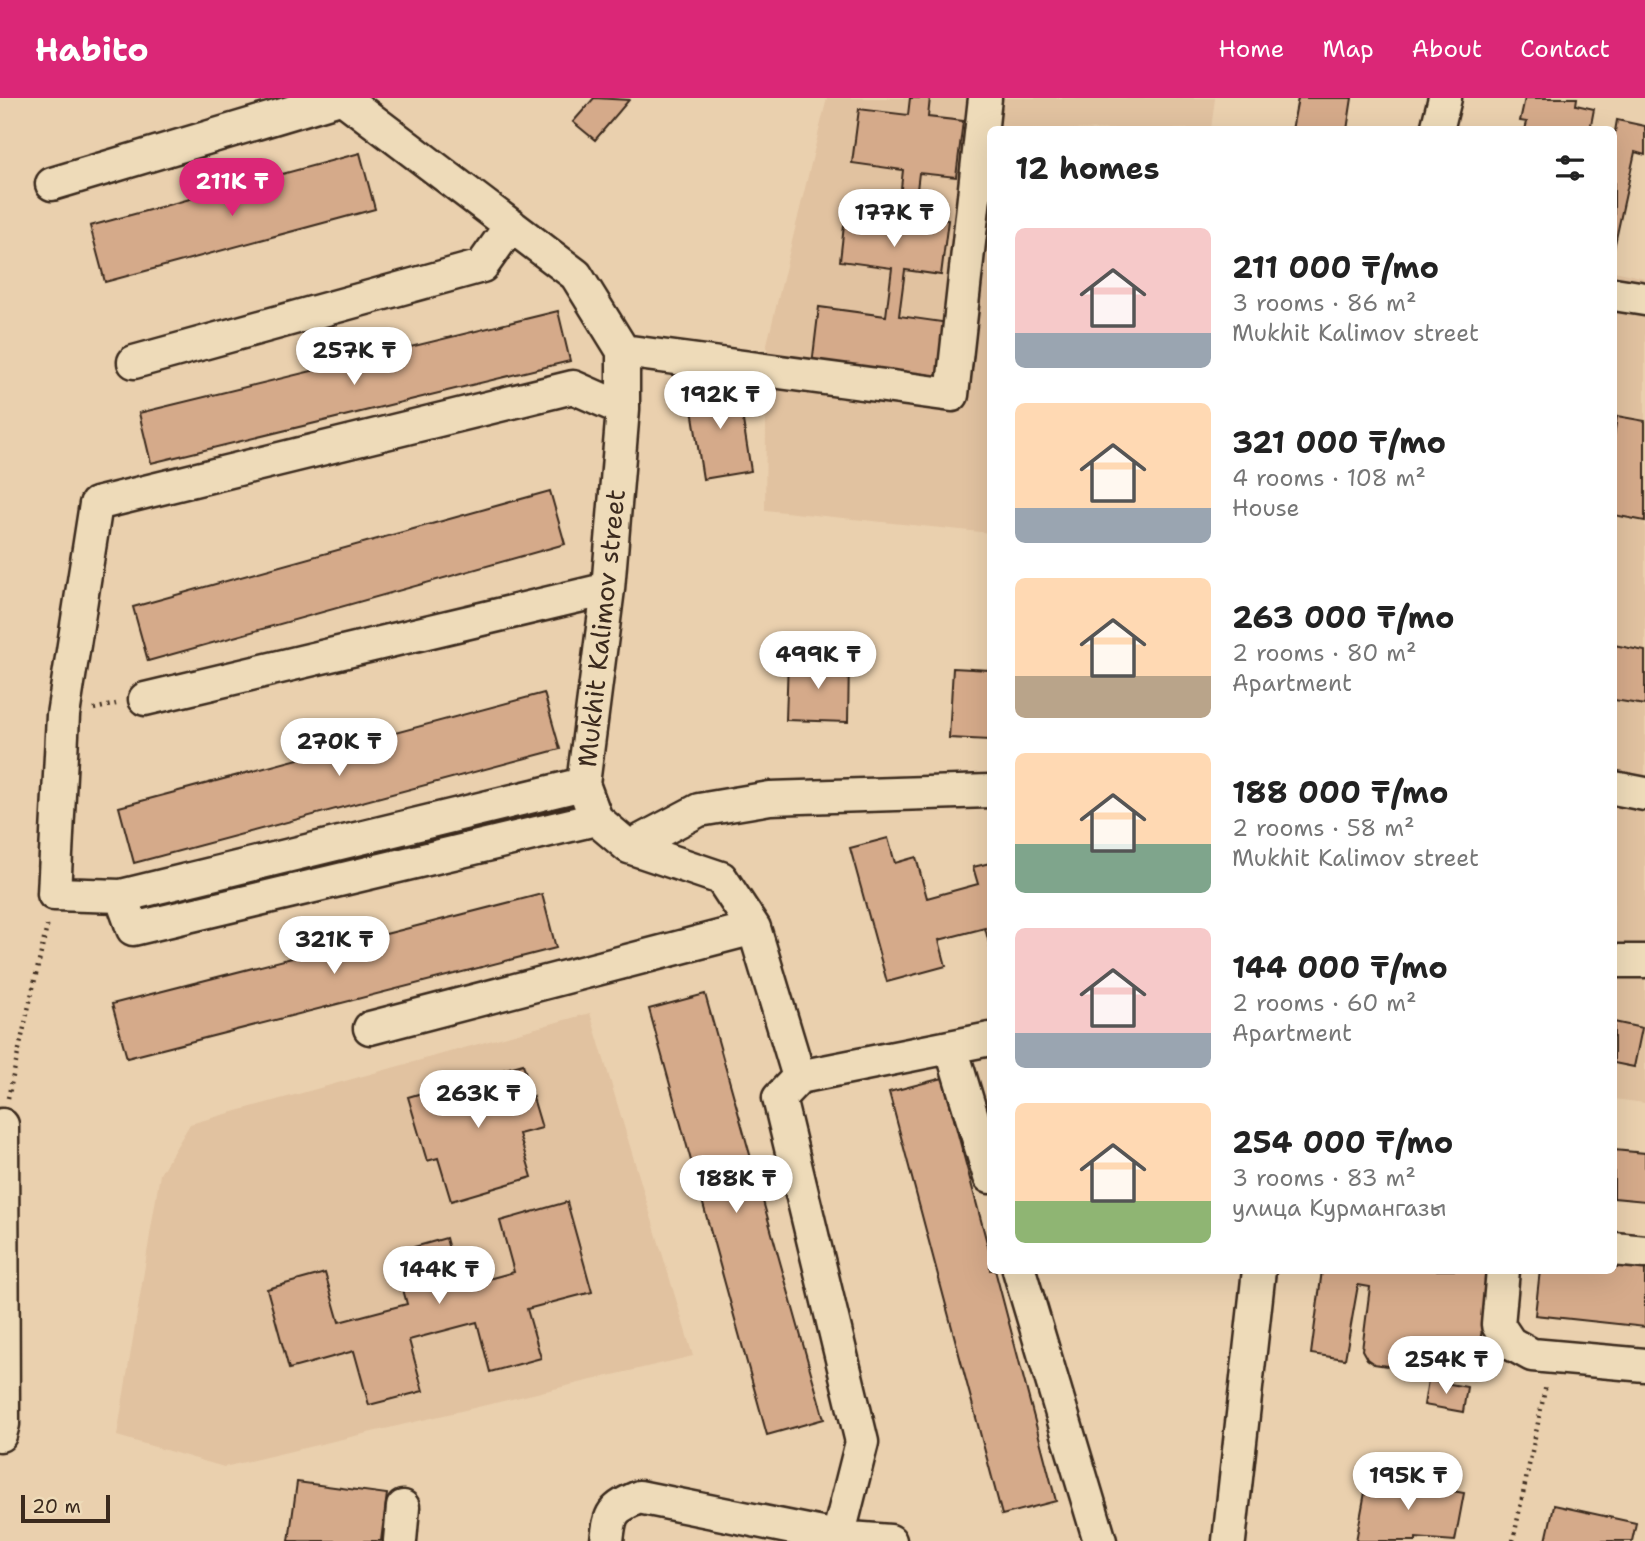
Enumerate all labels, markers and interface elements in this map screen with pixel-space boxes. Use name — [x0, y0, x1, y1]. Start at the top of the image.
text: Habito — [35, 27, 149, 72]
text: Home — [1218, 33, 1284, 65]
text: Map — [1322, 33, 1374, 65]
text: About — [1412, 33, 1482, 65]
text: Contact — [1520, 33, 1610, 65]
text: 12 homes — [1015, 148, 1159, 189]
icon: filters — [1551, 149, 1589, 187]
pin: 211K ₸ — [175, 158, 289, 218]
text: 211K ₸ — [195, 166, 269, 196]
pin: 177K ₸ — [837, 190, 951, 249]
text: 177K ₸ — [854, 197, 934, 227]
text: 211 000 ₸/mo — [1232, 247, 1439, 288]
icon: home — [1071, 256, 1155, 340]
text: 3 rooms · 86 m² — [1232, 288, 1417, 318]
text: Mukhit Kalimov street — [1232, 318, 1479, 348]
pin: 257K ₸ — [297, 328, 411, 387]
text: 257K ₸ — [312, 335, 396, 365]
pin: 192K ₸ — [663, 372, 777, 431]
text: 192K ₸ — [680, 379, 760, 409]
text: 321 000 ₸/mo — [1232, 422, 1446, 463]
icon: home — [1071, 431, 1155, 515]
text: 4 rooms · 108 m² — [1232, 463, 1426, 493]
street label: Mukhit Kalimov street — [569, 487, 633, 769]
text: House — [1232, 493, 1300, 523]
text: 263 000 ₸/mo — [1232, 597, 1454, 638]
icon: home — [1071, 606, 1155, 690]
pin: 499K ₸ — [761, 632, 875, 691]
text: 2 rooms · 80 m² — [1232, 638, 1417, 668]
text: 499K ₸ — [775, 639, 861, 669]
text: Apartment — [1232, 668, 1352, 698]
pin: 270K ₸ — [282, 718, 396, 778]
text: 270K ₸ — [297, 726, 381, 756]
text: 188 000 ₸/mo — [1232, 772, 1449, 813]
icon: home — [1071, 781, 1155, 865]
text: 2 rooms · 58 m² — [1232, 813, 1415, 843]
text: Mukhit Kalimov street — [1232, 843, 1479, 873]
pin: 321K ₸ — [277, 916, 391, 976]
text: 321K ₸ — [295, 924, 373, 954]
text: 144 000 ₸/mo — [1232, 947, 1448, 988]
icon: home — [1071, 956, 1155, 1040]
text: 2 rooms · 60 m² — [1232, 988, 1417, 1018]
text: Apartment — [1232, 1018, 1352, 1048]
pin: 263K ₸ — [421, 1070, 535, 1130]
text: 263K ₸ — [435, 1078, 521, 1108]
text: 254 000 ₸/mo — [1232, 1122, 1453, 1163]
icon: home — [1071, 1131, 1155, 1215]
pin: 188K ₸ — [679, 1156, 793, 1215]
text: 188K ₸ — [696, 1163, 776, 1193]
text: 3 rooms · 83 m² — [1232, 1163, 1416, 1193]
text: улица Курмангазы — [1232, 1193, 1446, 1223]
pin: 144K ₸ — [382, 1246, 496, 1306]
text: 144K ₸ — [399, 1254, 479, 1284]
pin: 254K ₸ — [1389, 1336, 1503, 1396]
text: 254K ₸ — [1404, 1344, 1488, 1374]
pin: 195K ₸ — [1351, 1452, 1465, 1512]
text: 195K ₸ — [1369, 1460, 1447, 1490]
scale bar — [21, 1492, 110, 1524]
text: 20 m — [32, 1494, 81, 1519]

